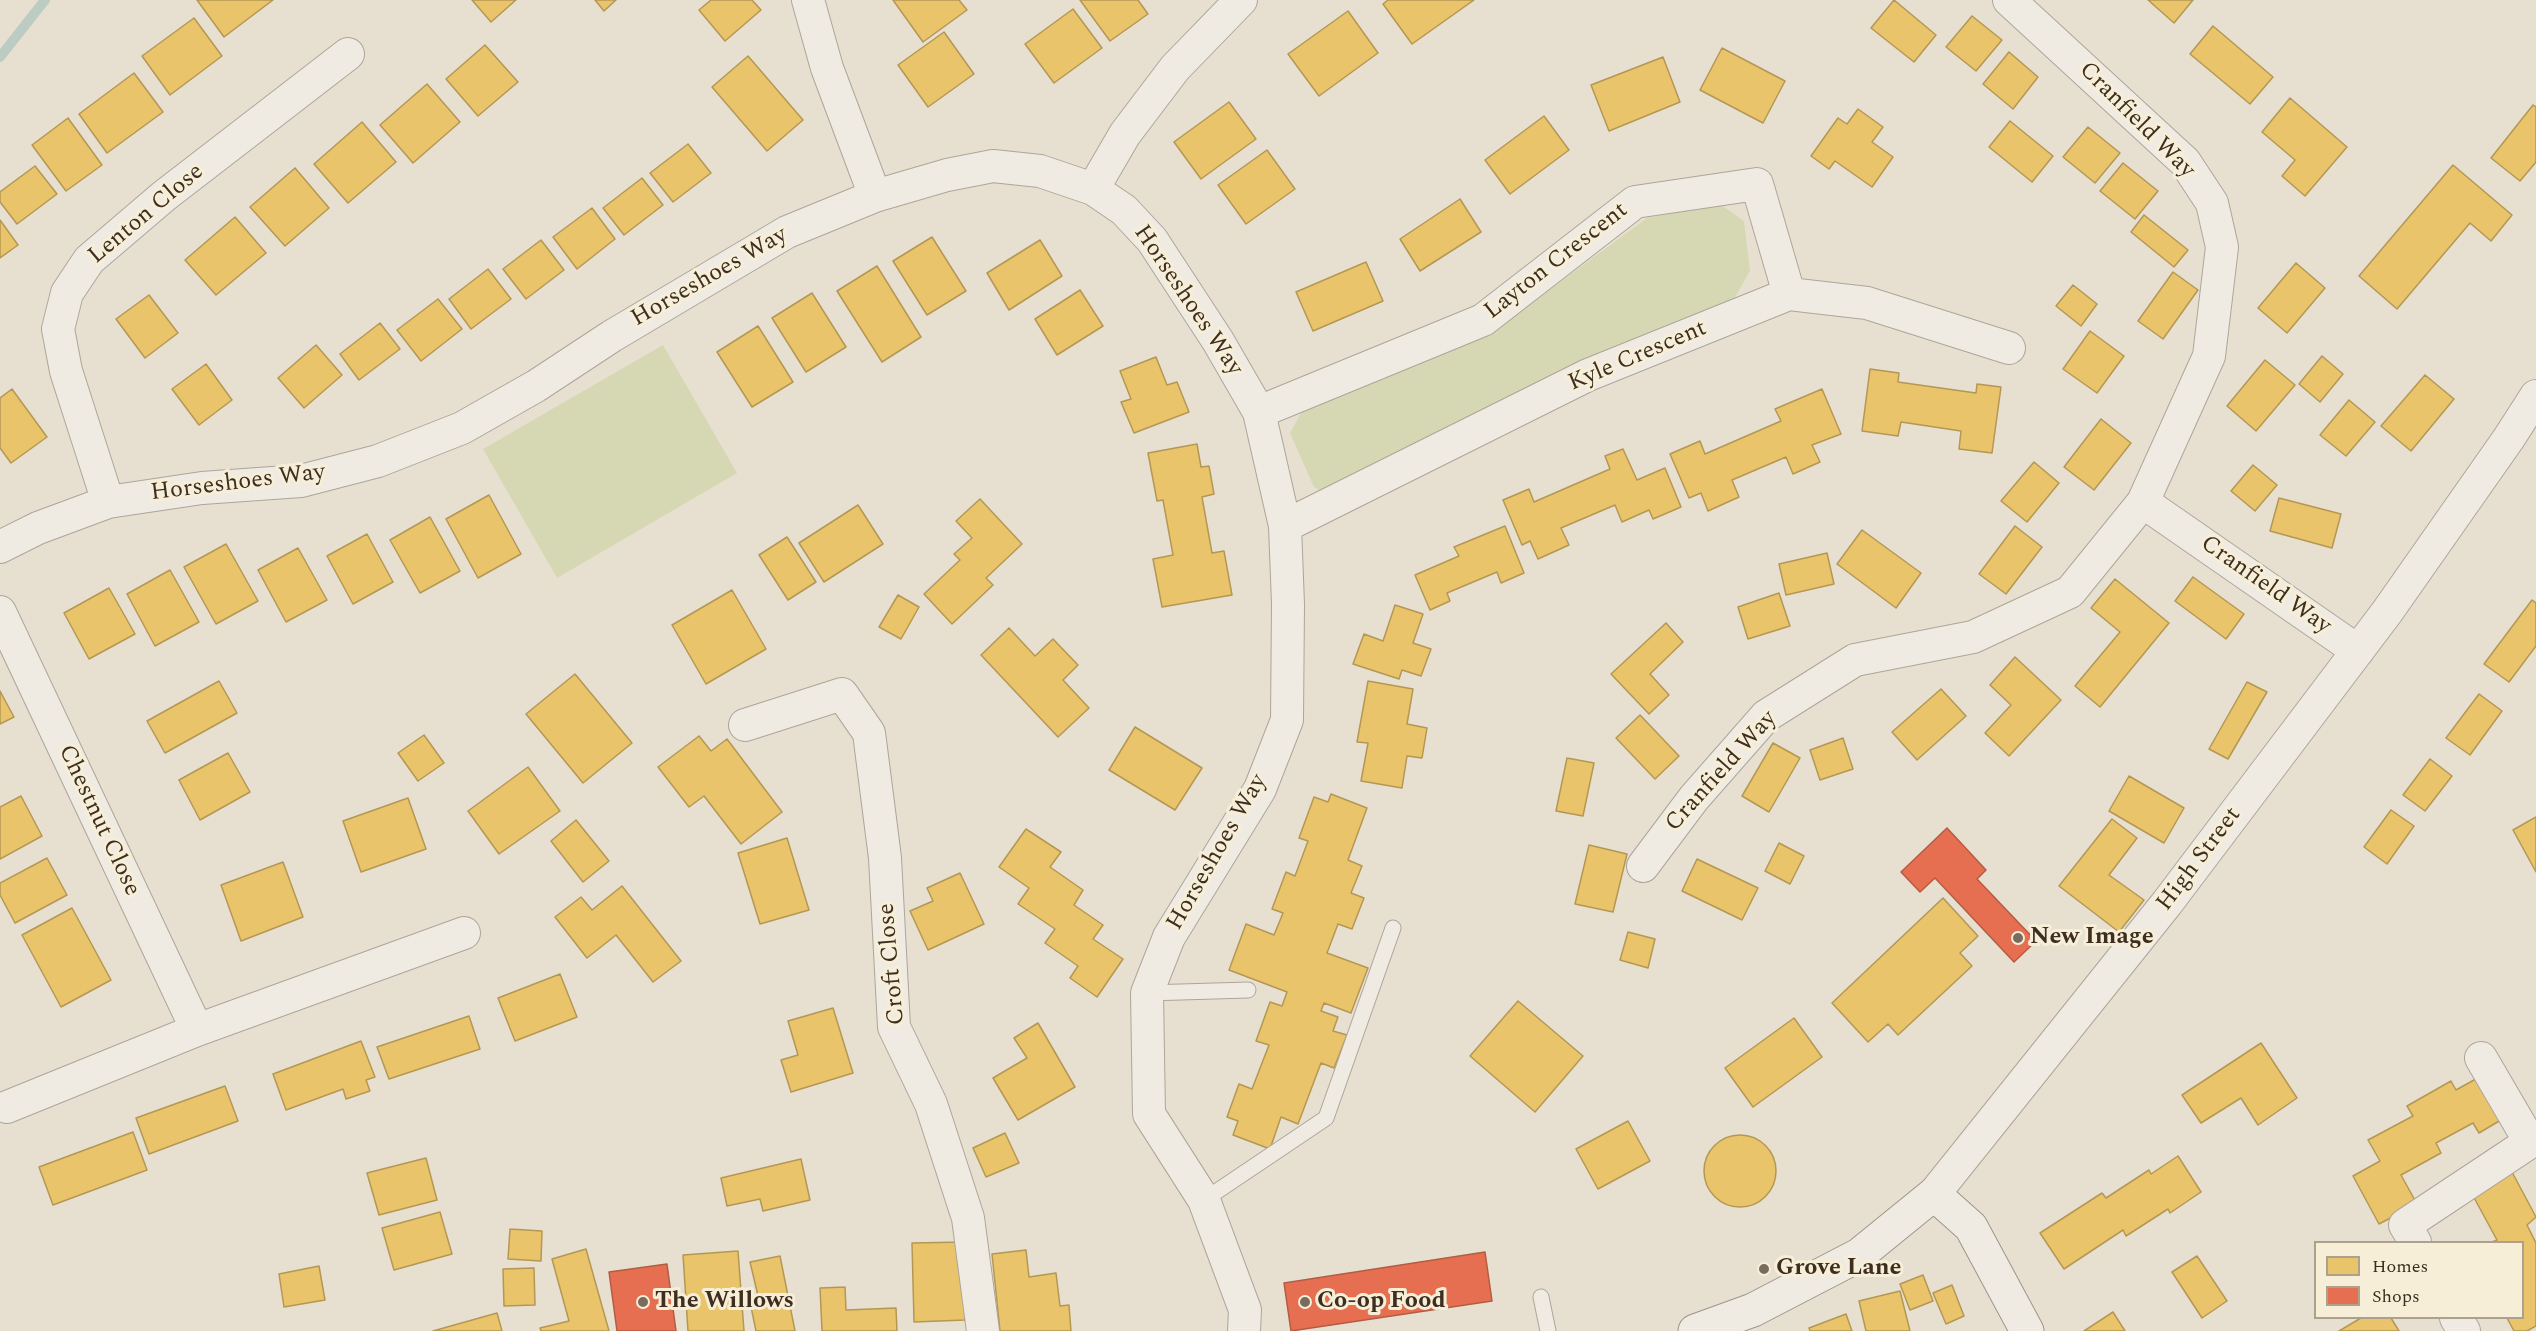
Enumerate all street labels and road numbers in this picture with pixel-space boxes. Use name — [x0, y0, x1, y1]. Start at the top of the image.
street label: Cranfield Way — [2072, 57, 2200, 185]
street label: Lenton Close — [84, 158, 210, 272]
street label: Layton Crescent — [1479, 197, 1635, 327]
street label: Horseshoes Way — [1126, 220, 1248, 382]
street label: Horseshoes Way — [627, 222, 793, 334]
street label: Kyle Crescent — [1565, 315, 1711, 399]
street label: Horseshoes Way — [149, 459, 327, 509]
street label: Cranfield Way — [2194, 530, 2336, 642]
street label: Cranfield Way — [1660, 706, 1784, 838]
street label: Chestnut Close — [50, 741, 146, 901]
street label: Horseshoes Way — [1162, 770, 1274, 936]
street label: High Street — [2152, 802, 2248, 918]
street label: Croft Close — [873, 902, 913, 1026]

